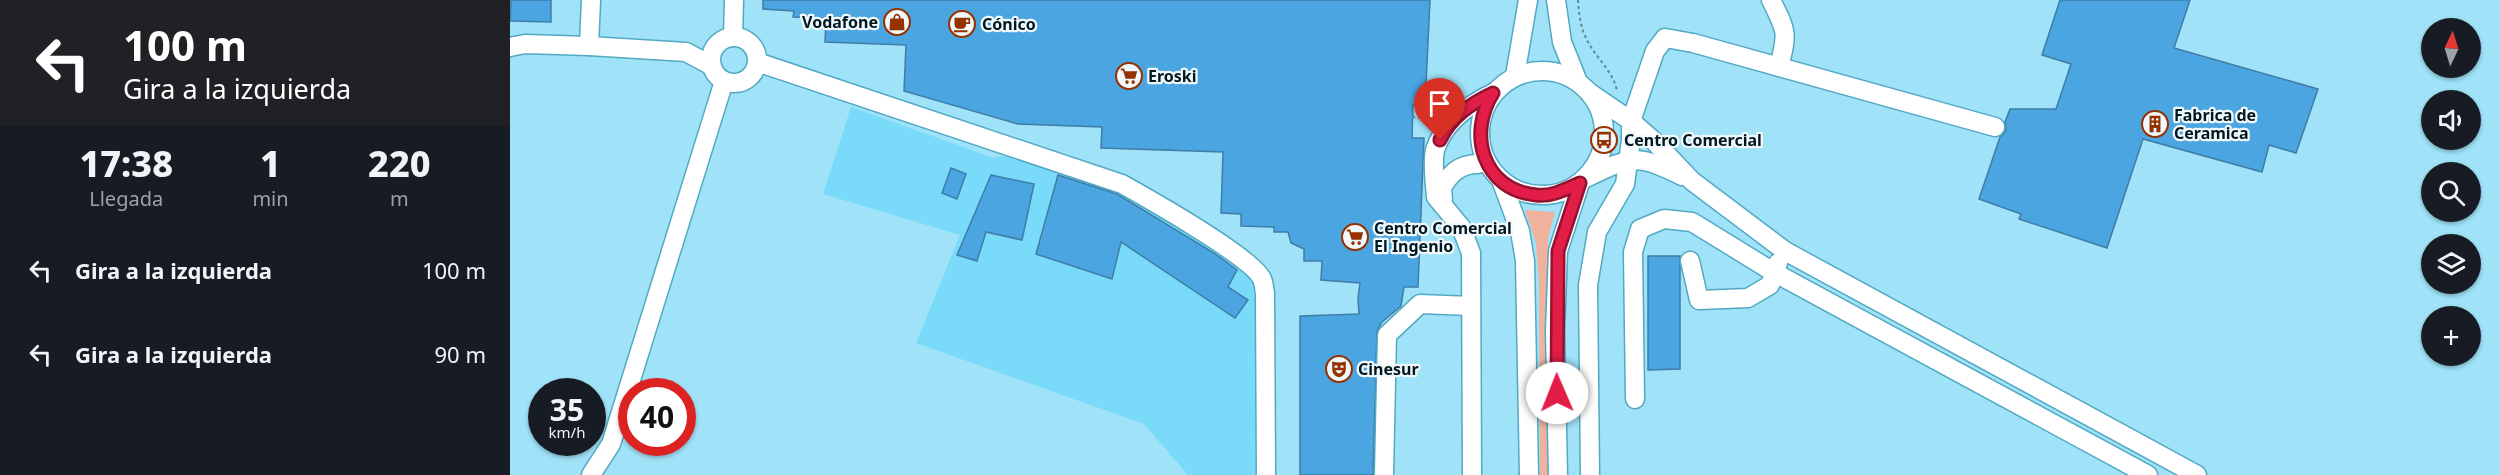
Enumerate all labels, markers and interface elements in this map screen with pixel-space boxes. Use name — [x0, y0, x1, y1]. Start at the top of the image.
shop icon: Vodafone — [882, 7, 912, 37]
cafe icon: Cónico — [947, 9, 977, 39]
place label: Vodafone — [802, 11, 878, 33]
place label: Cónico — [982, 13, 1036, 35]
text: 100 m — [123, 16, 247, 73]
north arrow — [2421, 18, 2481, 78]
map controls — [2421, 18, 2481, 366]
icon: left — [24, 24, 102, 102]
supermarket icon: Eroski — [1114, 61, 1144, 91]
place label: Eroski — [1148, 65, 1197, 87]
text: Gira a la izquierda — [123, 70, 351, 107]
pin — [1414, 78, 1465, 140]
icon: arrive — [1423, 87, 1456, 120]
button: sound — [2421, 90, 2481, 150]
place label: Fabrica de Ceramica — [2174, 104, 2256, 144]
building icon: Fabrica de Ceramica — [2140, 109, 2170, 139]
bus stop icon: Centro Comercial — [1589, 125, 1619, 155]
place label: Centro Comercial — [1624, 129, 1762, 151]
text: 17:38 — [79, 139, 173, 188]
text: 1 — [260, 139, 281, 188]
text: 220 — [368, 139, 431, 188]
button: search — [2421, 162, 2481, 222]
text: Llegada — [89, 185, 163, 212]
text: min — [252, 185, 289, 212]
text: m — [390, 185, 409, 212]
place label: Centro Comercial El Ingenio — [1374, 217, 1512, 257]
supermarket icon: Centro Comercial El Ingenio — [1340, 222, 1370, 252]
button: layers — [2421, 234, 2481, 294]
icon: left — [24, 254, 57, 287]
text: Gira a la izquierda — [75, 255, 272, 285]
text: 100 m — [422, 255, 486, 285]
button: + — [2421, 306, 2481, 366]
icon: left — [24, 338, 57, 371]
text: Gira a la izquierda — [75, 339, 272, 369]
text: 90 m — [435, 339, 486, 369]
theatre icon: Cinesur — [1324, 354, 1354, 384]
place label: Cinesur — [1358, 358, 1419, 380]
position arrow — [1525, 361, 1589, 425]
speed limit sign: 40 — [618, 378, 696, 456]
text: 35 — [550, 389, 584, 430]
text: km/h — [549, 422, 585, 442]

